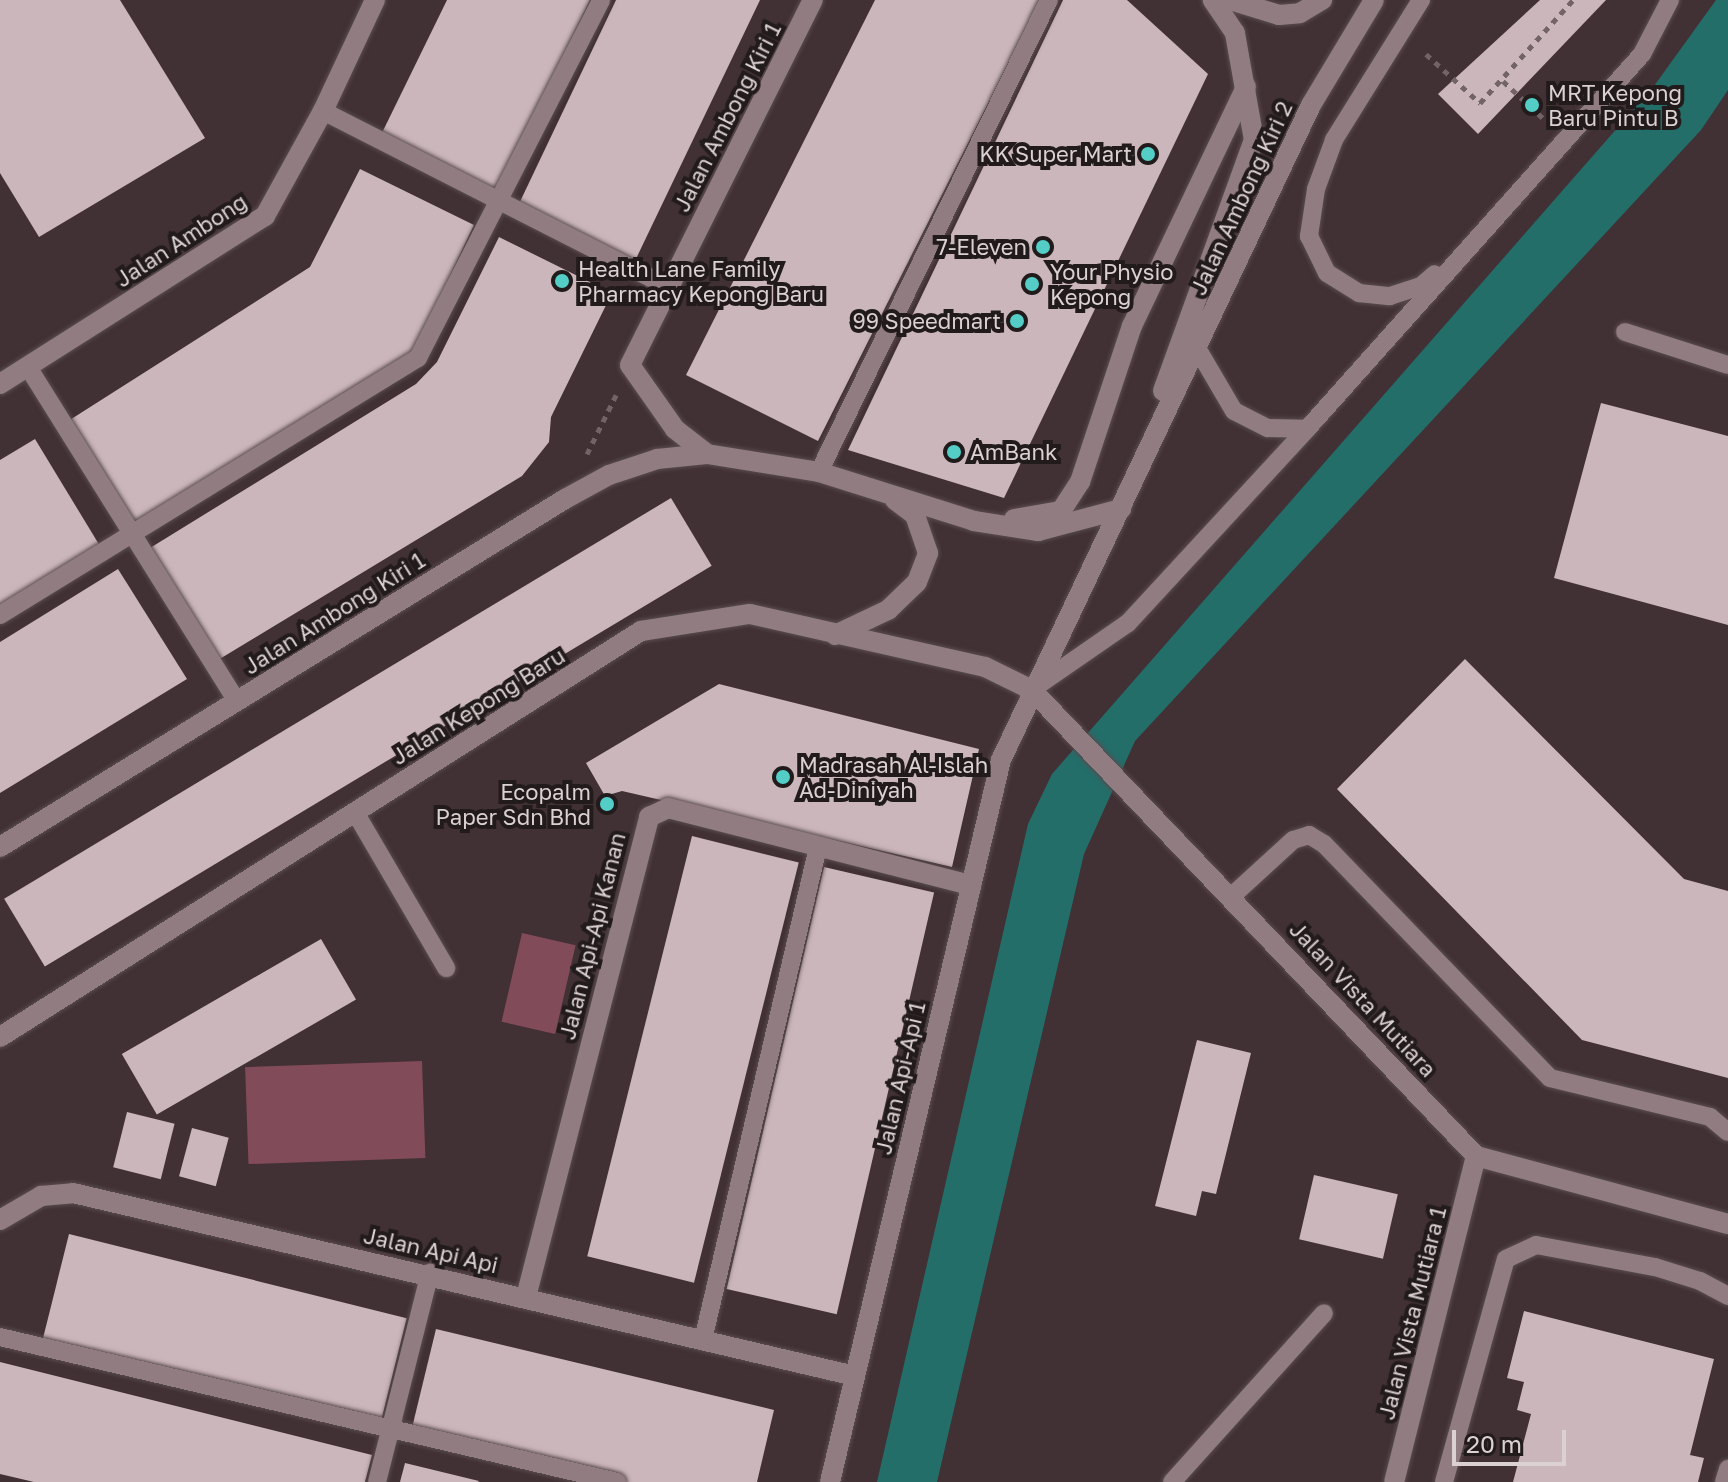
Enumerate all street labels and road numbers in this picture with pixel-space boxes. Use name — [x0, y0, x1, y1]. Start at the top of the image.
street label: Jalan Ambong Kiri 1 — [668, 18, 786, 216]
street label: Jalan Ambong Kiri 2 — [1185, 97, 1297, 299]
street label: Jalan Ambong — [110, 188, 252, 292]
street label: Jalan Ambong Kiri 1 — [239, 547, 429, 679]
street label: Jalan Kepong Baru — [387, 642, 569, 770]
street label: Jalan Api-Api Kanan — [554, 830, 630, 1042]
street label: Jalan Vista Mutiara — [1284, 916, 1442, 1082]
street label: Jalan Api-Api 1 — [870, 999, 930, 1157]
street label: Jalan Vista Mutiara 1 — [1373, 1204, 1451, 1422]
street label: Jalan Api Api — [361, 1222, 501, 1278]

